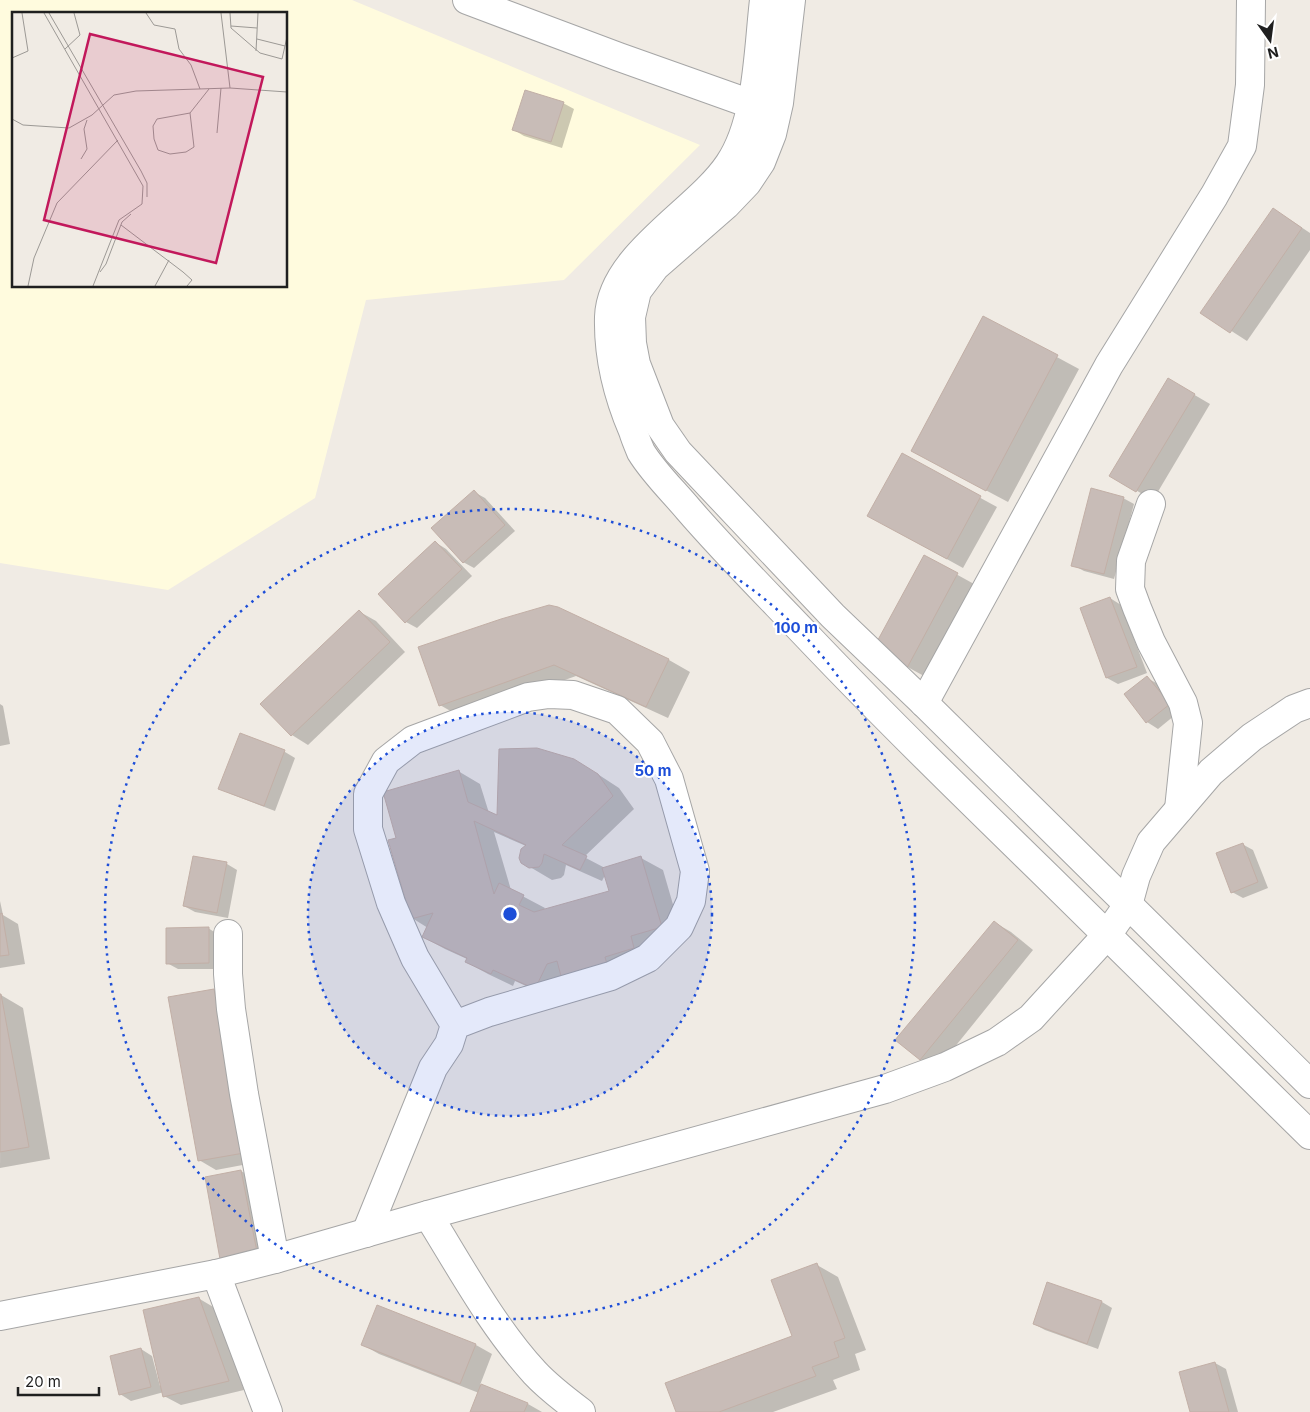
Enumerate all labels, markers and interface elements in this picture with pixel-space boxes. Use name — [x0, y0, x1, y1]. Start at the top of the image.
inset map — [12, 12, 288, 288]
north arrow — [1245, 15, 1295, 65]
text: N — [1266, 44, 1280, 63]
text: 100 m — [774, 618, 818, 637]
text: 50 m — [635, 761, 671, 780]
centre of rings — [501, 905, 519, 923]
scale bar — [18, 1364, 99, 1396]
text: 20 m — [25, 1372, 61, 1391]

